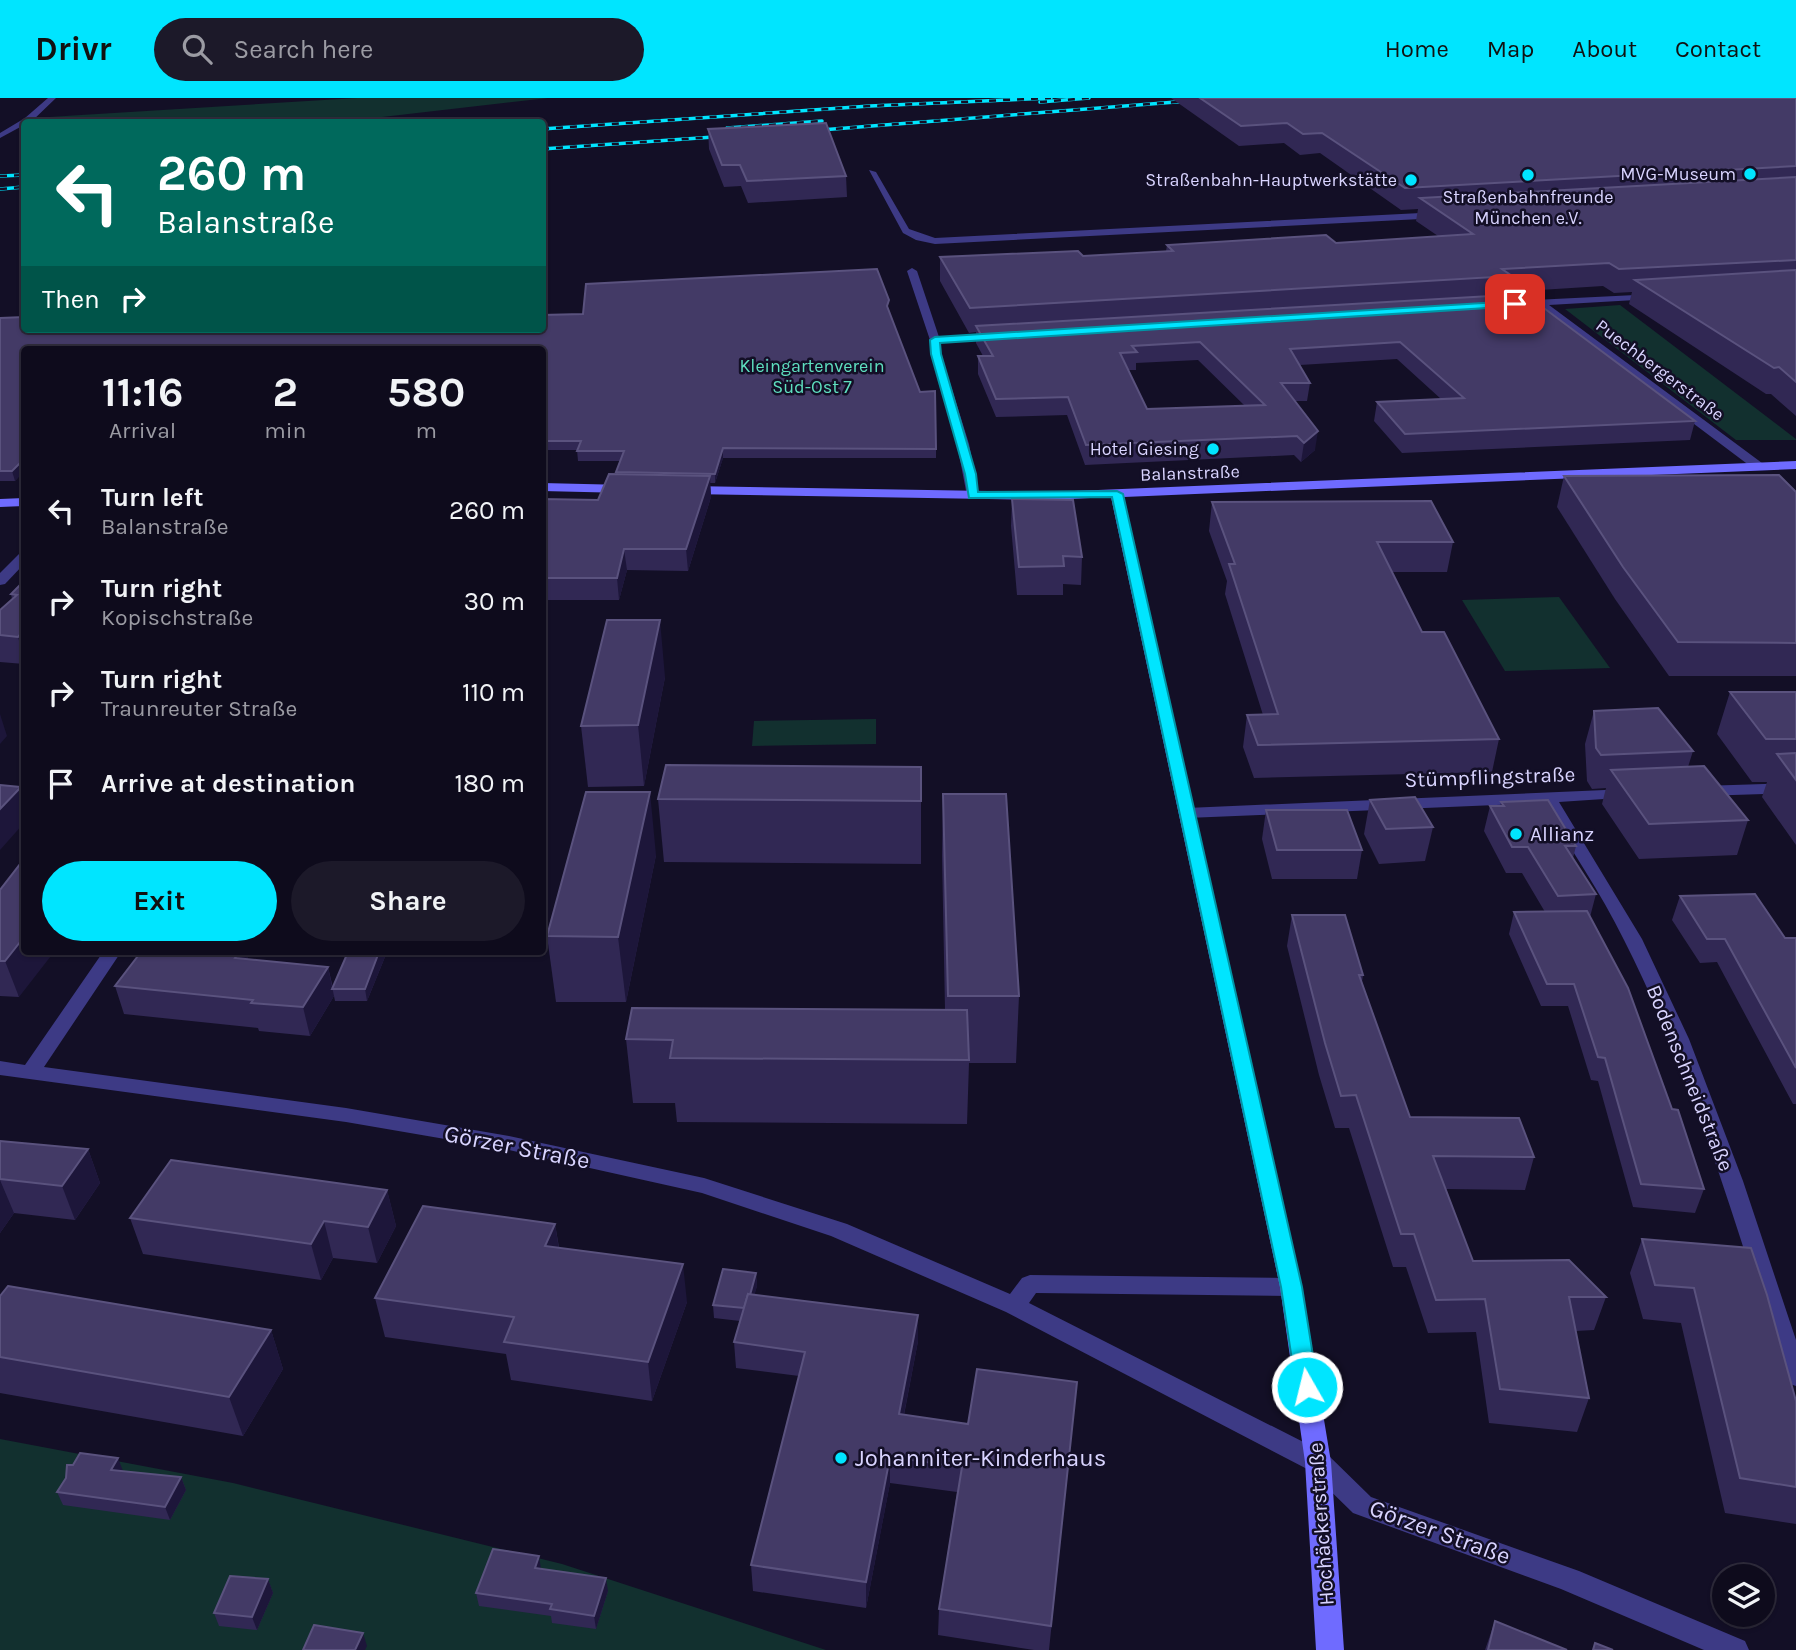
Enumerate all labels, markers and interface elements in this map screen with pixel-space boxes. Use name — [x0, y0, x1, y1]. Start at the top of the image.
search box — [154, 18, 644, 81]
text: Drivr — [35, 30, 112, 68]
icon: search — [178, 30, 216, 68]
text: Search here — [234, 34, 373, 65]
text: Home — [1385, 35, 1449, 63]
text: Map — [1487, 35, 1534, 63]
text: About — [1572, 35, 1637, 63]
text: Contact — [1675, 35, 1761, 63]
text: 260 m — [157, 145, 306, 202]
icon: left — [42, 147, 133, 238]
place label: MVG-Museum — [1620, 163, 1736, 185]
marker: MVG-Museum — [1742, 166, 1758, 182]
marker: Straßenbahnfreunde München e.V. — [1520, 167, 1536, 183]
place label: Straßenbahn-Hauptwerkstätte — [1145, 169, 1397, 191]
marker: Straßenbahn-Hauptwerkstätte — [1403, 172, 1419, 188]
place label: Straßenbahnfreunde München e.V. — [1442, 186, 1614, 229]
text: Balanstraße — [157, 204, 335, 241]
pin — [1485, 274, 1545, 334]
icon: right — [114, 280, 152, 318]
text: Then — [42, 284, 100, 315]
icon: arrive — [1496, 285, 1534, 323]
street label: Puechbergerstraße — [1591, 315, 1729, 425]
park label: Kleingartenverein Süd-Ost 7 — [739, 355, 885, 398]
text: 11:16 — [102, 367, 183, 417]
text: 2 — [273, 367, 298, 417]
text: 580 — [387, 367, 465, 417]
text: Arrival — [109, 417, 176, 444]
text: min — [264, 417, 306, 444]
text: m — [415, 417, 437, 444]
place label: Hotel Giesing — [1090, 438, 1199, 460]
marker: Hotel Giesing — [1205, 441, 1221, 457]
street label: Balanstraße — [1140, 460, 1240, 486]
text: Turn left — [101, 482, 203, 513]
icon: left — [42, 492, 80, 530]
text: 260 m — [449, 495, 525, 526]
text: Balanstraße — [101, 513, 229, 540]
text: Turn right — [101, 573, 222, 604]
icon: right — [42, 583, 80, 621]
text: 30 m — [464, 586, 525, 617]
text: Kopischstraße — [101, 604, 253, 631]
text: Turn right — [101, 664, 222, 695]
icon: right — [42, 674, 80, 712]
text: 110 m — [462, 677, 525, 708]
text: Traunreuter Straße — [101, 695, 297, 722]
street label: Stümpflingstraße — [1404, 762, 1576, 792]
icon: arrive — [42, 765, 80, 803]
text: Arrive at destination — [101, 768, 355, 799]
text: 180 m — [455, 768, 525, 799]
place label: Allianz — [1530, 822, 1594, 846]
marker: Allianz — [1508, 826, 1524, 842]
button: Exit — [42, 861, 277, 941]
button: Share — [291, 861, 525, 941]
street label: Bodenschneidstraße — [1642, 981, 1738, 1175]
street label: Görzer Straße — [442, 1119, 592, 1175]
position arrow — [1270, 1350, 1344, 1424]
street label: Hochäckerstraße — [1303, 1442, 1339, 1606]
place label: Johanniter-Kinderhaus — [855, 1444, 1106, 1472]
marker: Johanniter-Kinderhaus — [833, 1450, 849, 1466]
street label: Görzer Straße — [1366, 1494, 1514, 1570]
map controls — [1712, 1564, 1775, 1627]
button: layers — [1712, 1564, 1775, 1627]

